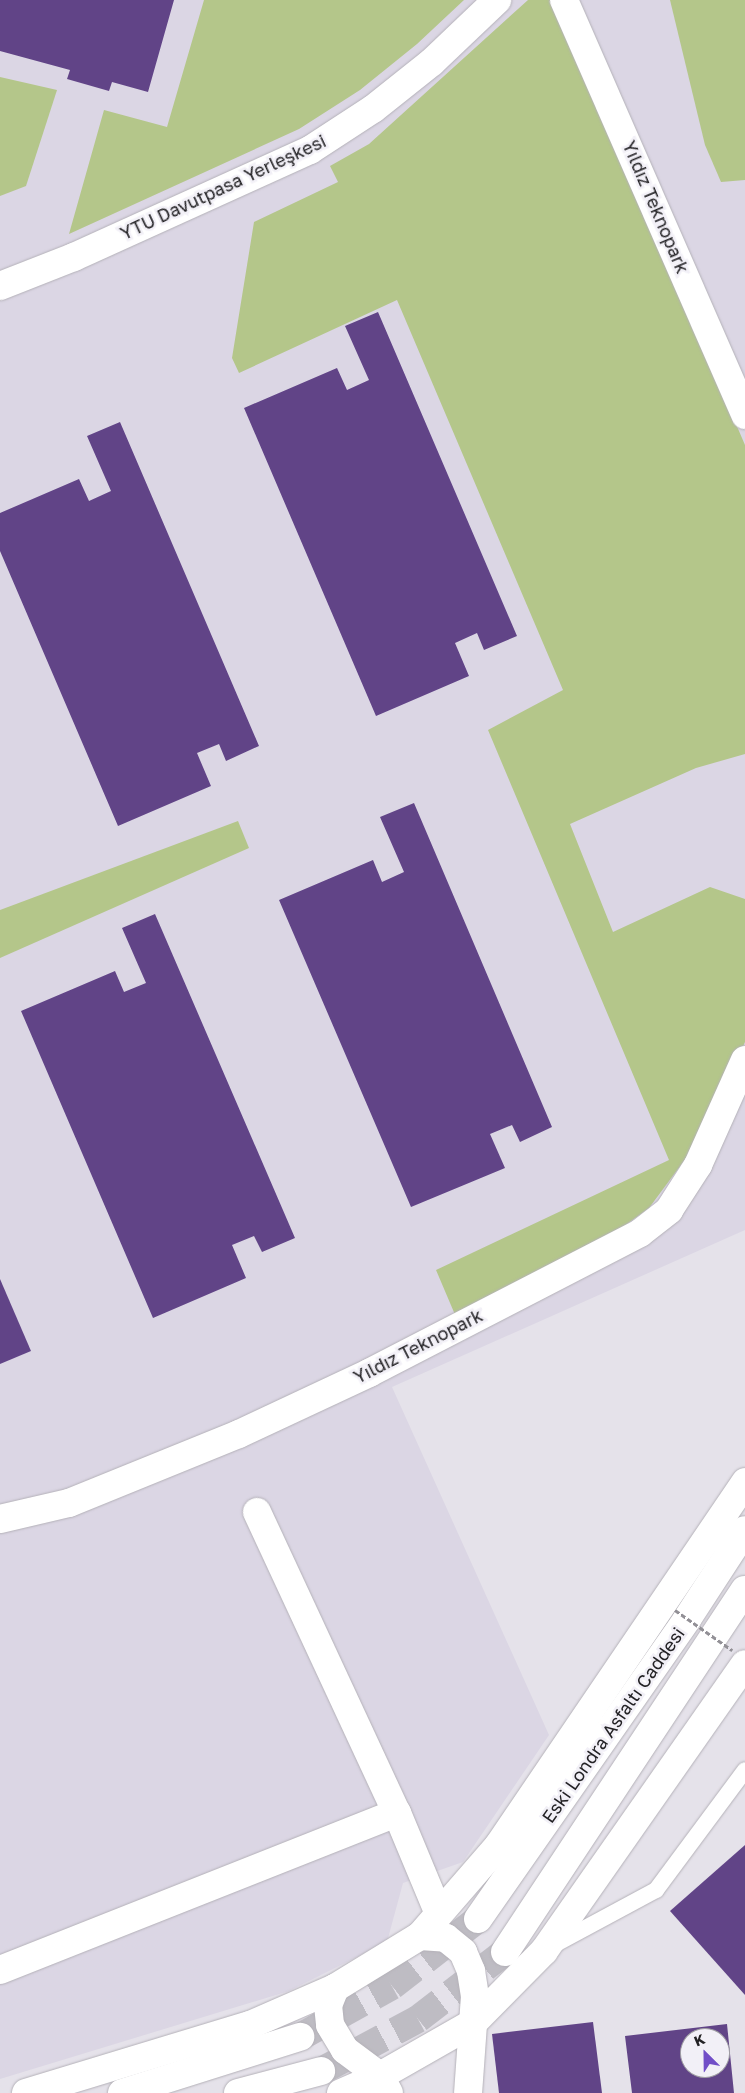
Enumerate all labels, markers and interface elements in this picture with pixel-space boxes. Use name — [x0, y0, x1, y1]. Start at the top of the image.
street label: YTU Davutpasa Yerleşkesi — [117, 130, 329, 244]
street label: Yıldız Teknopark — [618, 137, 694, 277]
street label: Yıldız Teknopark — [350, 1304, 486, 1388]
street label: Eski Londra Asfaltı Caddesi — [537, 1623, 689, 1827]
north arrow — [680, 2028, 730, 2078]
text: K — [691, 2030, 707, 2049]

